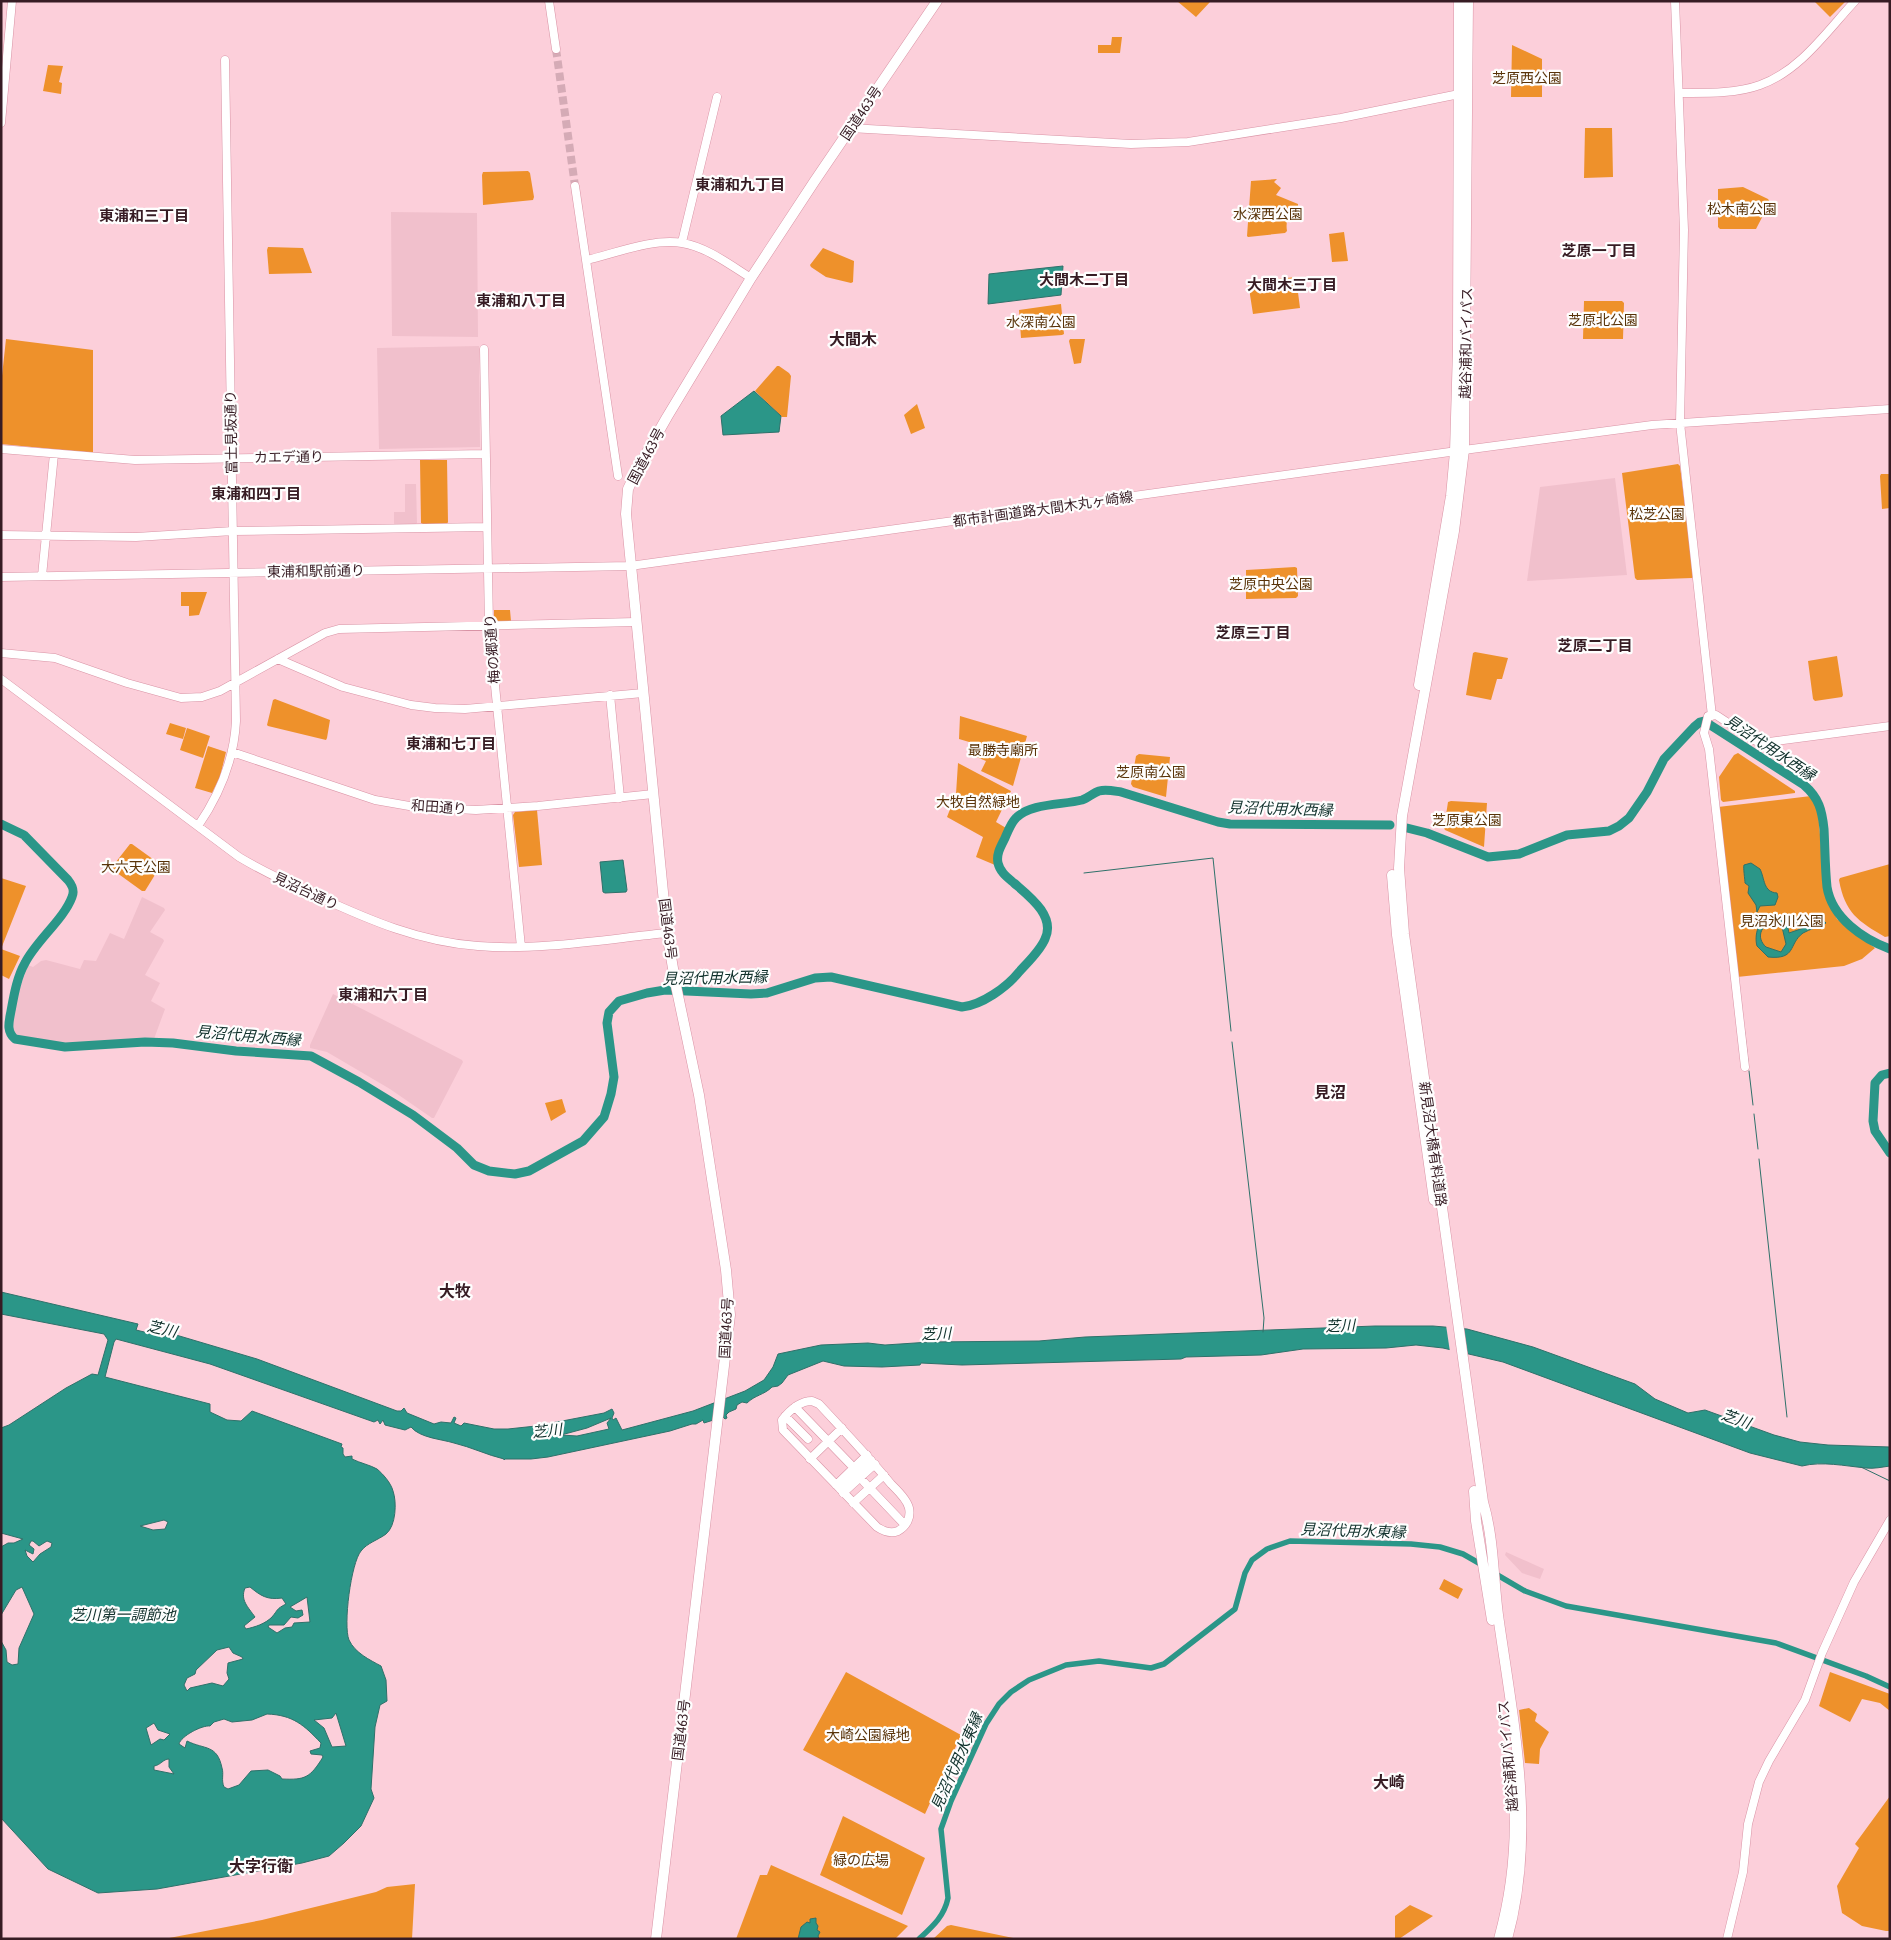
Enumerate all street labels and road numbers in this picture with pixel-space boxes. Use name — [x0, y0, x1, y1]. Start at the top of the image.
street label: 国道463号 — [837, 83, 885, 143]
street label: 越谷浦和バイパス — [1457, 287, 1475, 399]
street label: 富士見坂通り — [222, 390, 240, 474]
street label: 国道463号 — [624, 425, 668, 487]
street label: カエデ通り — [254, 448, 324, 466]
street label: 都市計画道路大間木丸ヶ崎線 — [952, 488, 1134, 530]
street label: 東浦和駅前通り — [267, 562, 365, 580]
street label: 梅の郷通り — [482, 614, 502, 684]
street label: 和田通り — [411, 797, 467, 817]
street label: 見沼台通り — [271, 869, 341, 913]
street label: 国道463号 — [656, 897, 680, 961]
street label: 新見沼大橋有料道路 — [1416, 1080, 1450, 1208]
street label: 国道463号 — [716, 1297, 736, 1359]
street label: 国道463号 — [669, 1698, 693, 1762]
street label: 越谷浦和バイパス — [1495, 1700, 1521, 1812]

